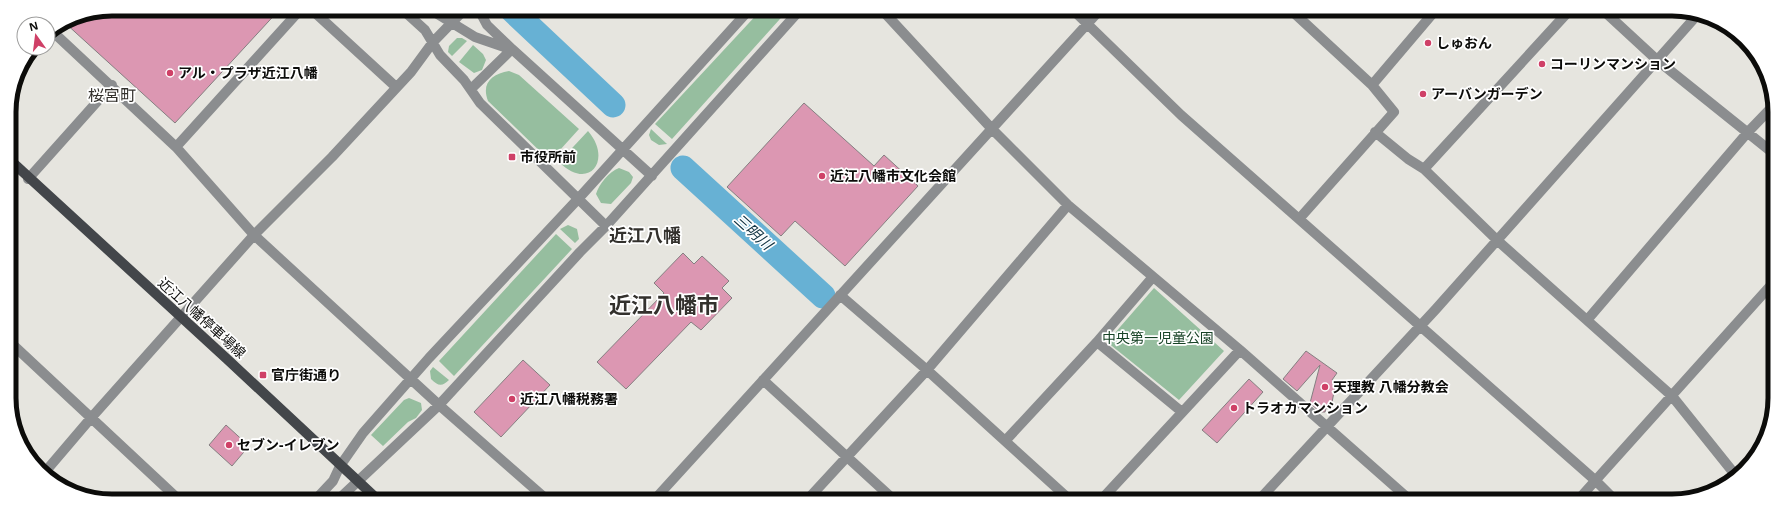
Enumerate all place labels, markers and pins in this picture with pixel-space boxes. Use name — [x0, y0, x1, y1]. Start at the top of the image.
place label: しゅおん — [1436, 33, 1492, 52]
marker: しゅおん — [1423, 38, 1433, 48]
place label: コーリンマンション — [1550, 54, 1676, 73]
marker: コーリンマンション — [1537, 59, 1547, 69]
place label: アル・プラザ近江八幡 — [178, 63, 318, 82]
marker: アル・プラザ近江八幡 — [165, 68, 175, 78]
place label: アーバンガーデン — [1431, 84, 1543, 103]
marker: アーバンガーデン — [1418, 89, 1428, 99]
place label: 市役所前 — [520, 147, 576, 166]
marker: 市役所前 — [507, 152, 517, 162]
place label: 近江八幡市文化会館 — [830, 166, 956, 185]
marker: 近江八幡市文化会館 — [817, 171, 827, 181]
place label: 官庁街通り — [271, 365, 341, 384]
marker: 官庁街通り — [258, 370, 268, 380]
place label: 天理教 八幡分教会 — [1333, 377, 1449, 396]
marker: 天理教 八幡分教会 — [1320, 382, 1330, 392]
place label: 近江八幡税務署 — [520, 389, 618, 408]
marker: 近江八幡税務署 — [507, 394, 517, 404]
place label: トラオカマンション — [1242, 398, 1368, 417]
marker: トラオカマンション — [1229, 403, 1239, 413]
place label: セブン-イレブン — [237, 435, 339, 454]
marker: セブン-イレブン — [224, 440, 234, 450]

